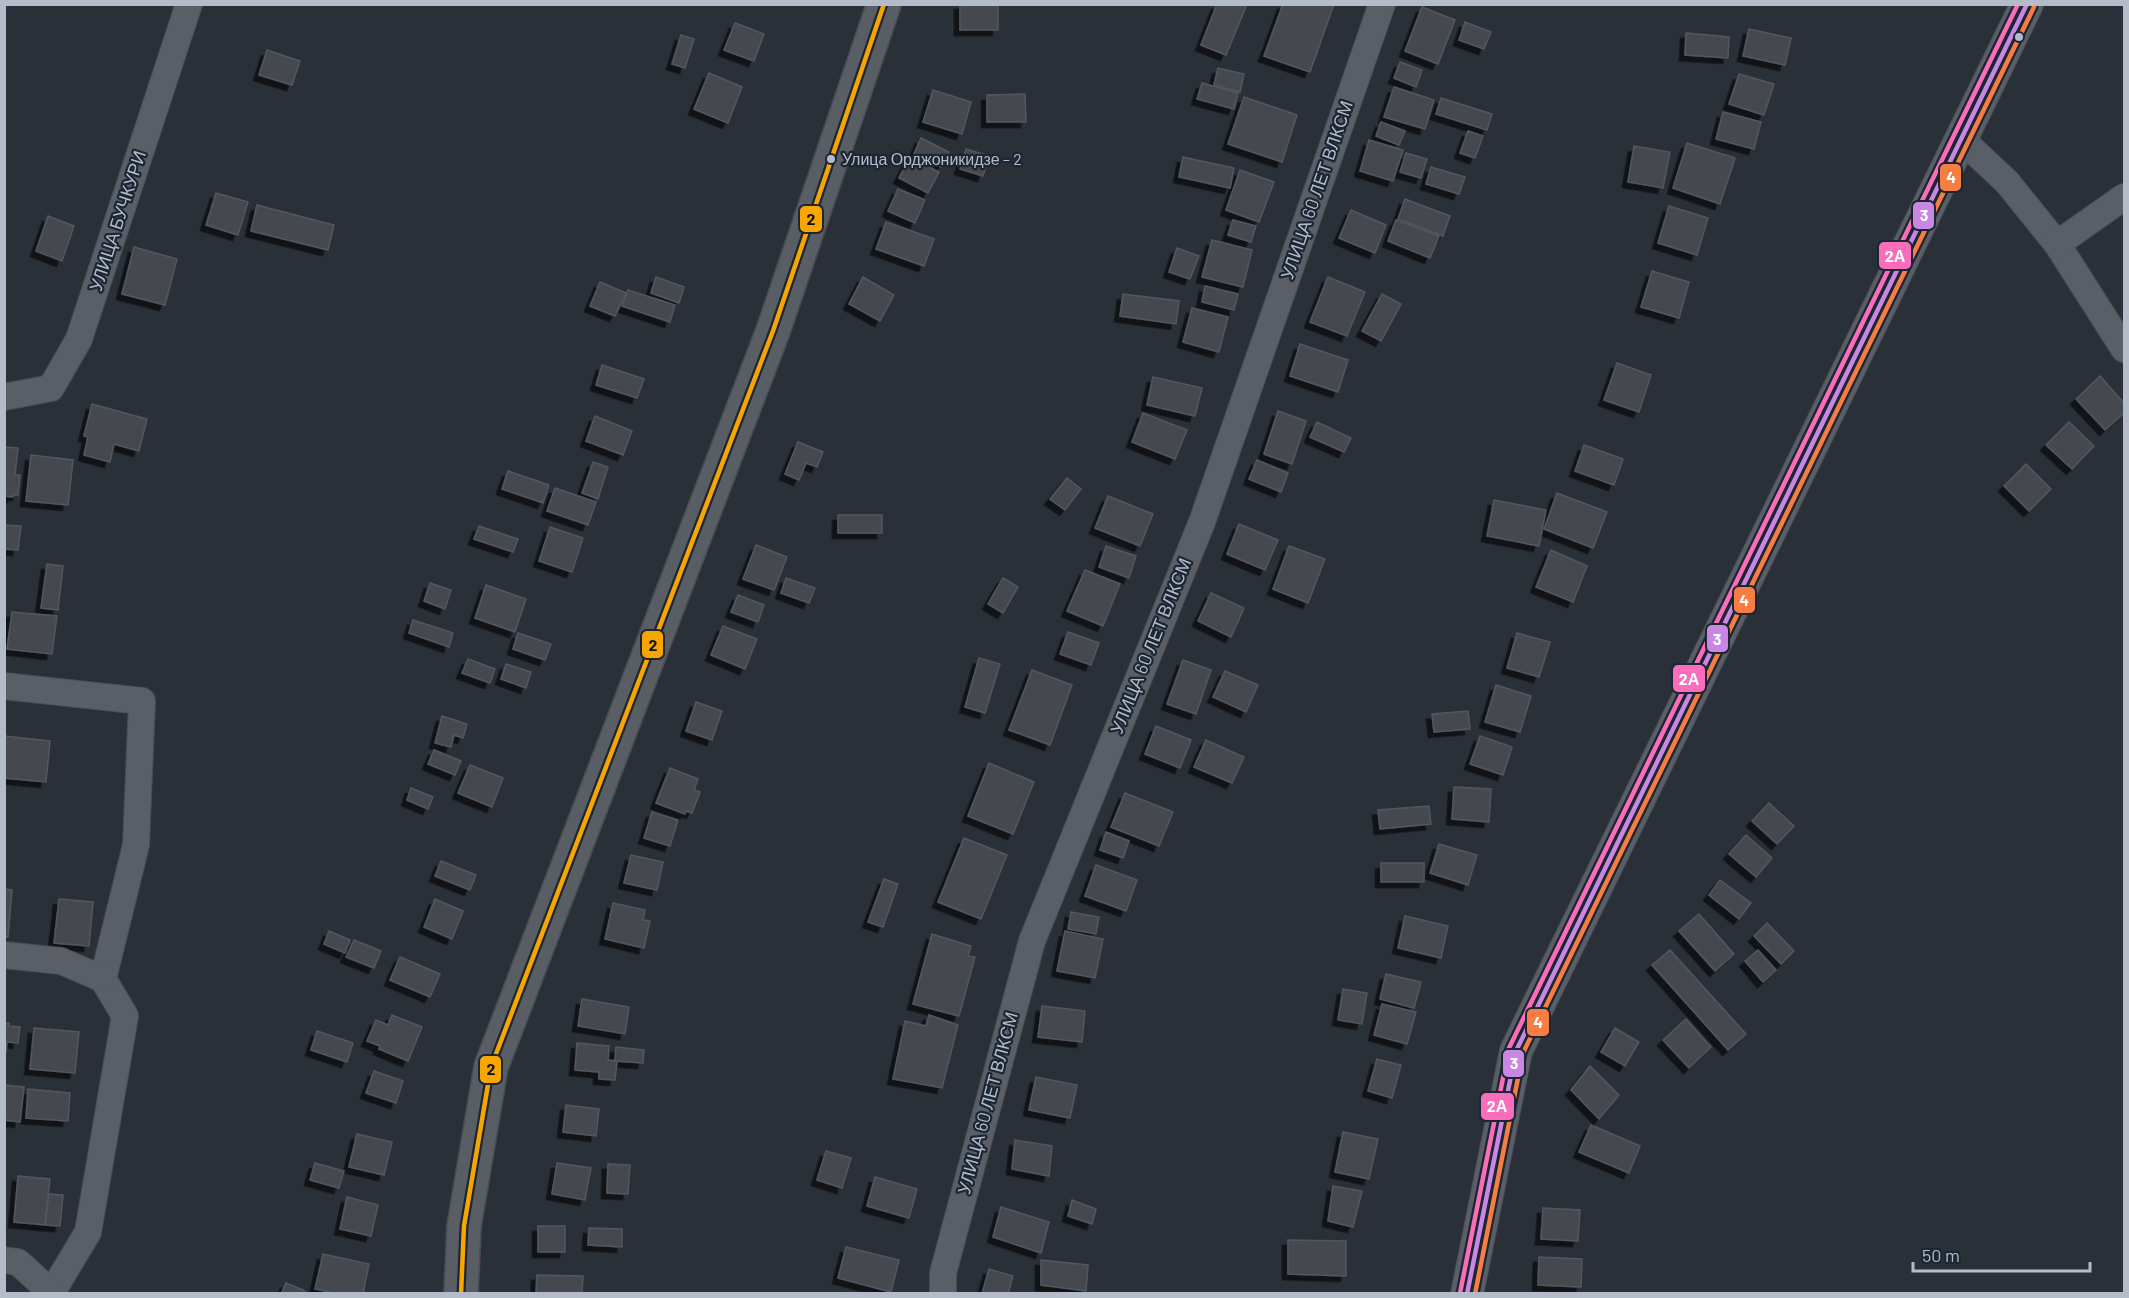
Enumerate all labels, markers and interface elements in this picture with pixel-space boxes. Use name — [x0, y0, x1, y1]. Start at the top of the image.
unlabelled marker — [2013, 31, 2025, 43]
street label: УЛИЦА 60 ЛЕТ ВЛКСМ — [1275, 97, 1357, 282]
street label: УЛИЦА БУЧКУРИ — [84, 148, 150, 294]
place label: Улица Орджоникидзе – 2 — [842, 149, 1022, 168]
marker: Улица Орджоникидзе – 2 — [825, 153, 837, 165]
line badge: 4 — [1939, 163, 1962, 192]
text: 4 — [1946, 167, 1956, 186]
line badge: 3 — [1912, 201, 1935, 230]
line badge: 2 — [799, 205, 823, 233]
text: 3 — [1920, 205, 1928, 224]
text: 2 — [807, 209, 816, 228]
line badge: 2А — [1878, 241, 1912, 270]
text: 2А — [1885, 246, 1906, 265]
street label: УЛИЦА 60 ЛЕТ ВЛКСМ — [1105, 555, 1195, 737]
line badge: 4 — [1733, 586, 1756, 614]
text: 4 — [1739, 590, 1749, 609]
line badge: 3 — [1706, 624, 1729, 653]
text: 3 — [1713, 629, 1721, 648]
line badge: 2 — [641, 630, 664, 659]
text: 2 — [649, 635, 658, 654]
line badge: 2А — [1672, 664, 1706, 693]
text: 2А — [1679, 669, 1700, 688]
line badge: 4 — [1526, 1008, 1550, 1037]
street label: УЛИЦА 60 ЛЕТ ВЛКСМ — [952, 1009, 1022, 1196]
text: 4 — [1533, 1012, 1543, 1031]
line badge: 3 — [1502, 1049, 1525, 1078]
text: 3 — [1510, 1053, 1518, 1072]
line badge: 2 — [479, 1055, 502, 1084]
text: 2 — [487, 1059, 496, 1078]
line badge: 2А — [1480, 1092, 1515, 1121]
text: 2А — [1487, 1096, 1508, 1115]
scale bar — [1913, 1235, 2090, 1273]
text: 50 m — [1922, 1244, 1960, 1266]

